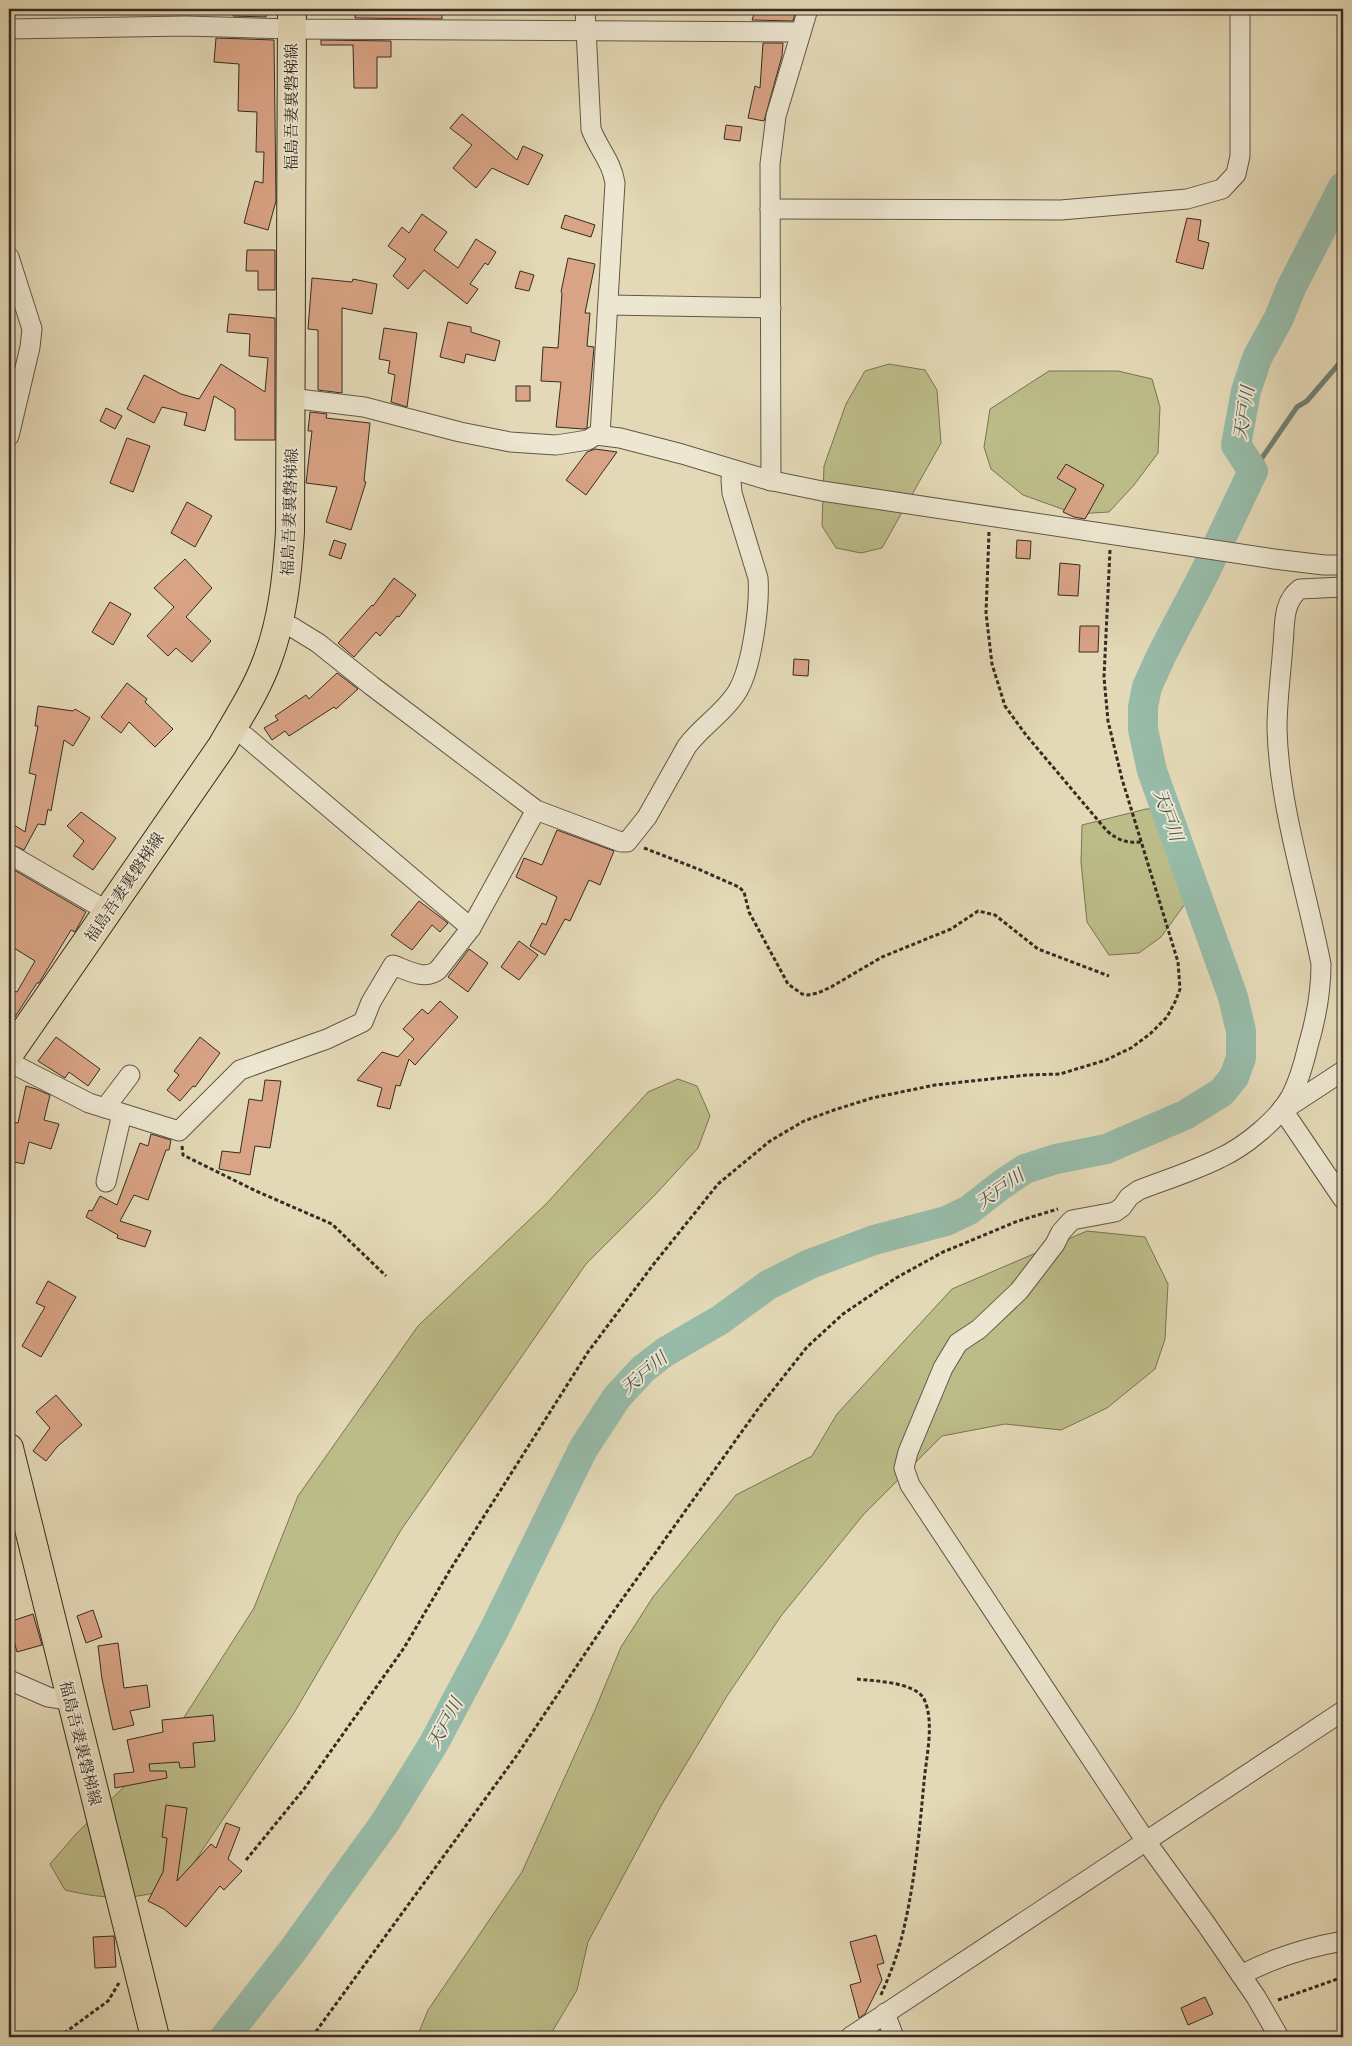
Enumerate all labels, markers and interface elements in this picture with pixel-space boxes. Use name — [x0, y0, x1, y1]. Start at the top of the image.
street label: 福島吾妻裏磐梯線 — [281, 43, 303, 171]
water label: 天戸川 — [1228, 382, 1261, 442]
street label: 福島吾妻裏磐梯線 — [277, 448, 303, 576]
water label: 天戸川 — [1147, 786, 1189, 847]
street label: 福島吾妻裏磐梯線 — [80, 828, 170, 947]
water label: 天戸川 — [971, 1163, 1031, 1215]
water label: 天戸川 — [616, 1345, 675, 1400]
street label: 福島吾妻裏磐梯線 — [54, 1678, 106, 1808]
water label: 天戸川 — [421, 1692, 470, 1753]

